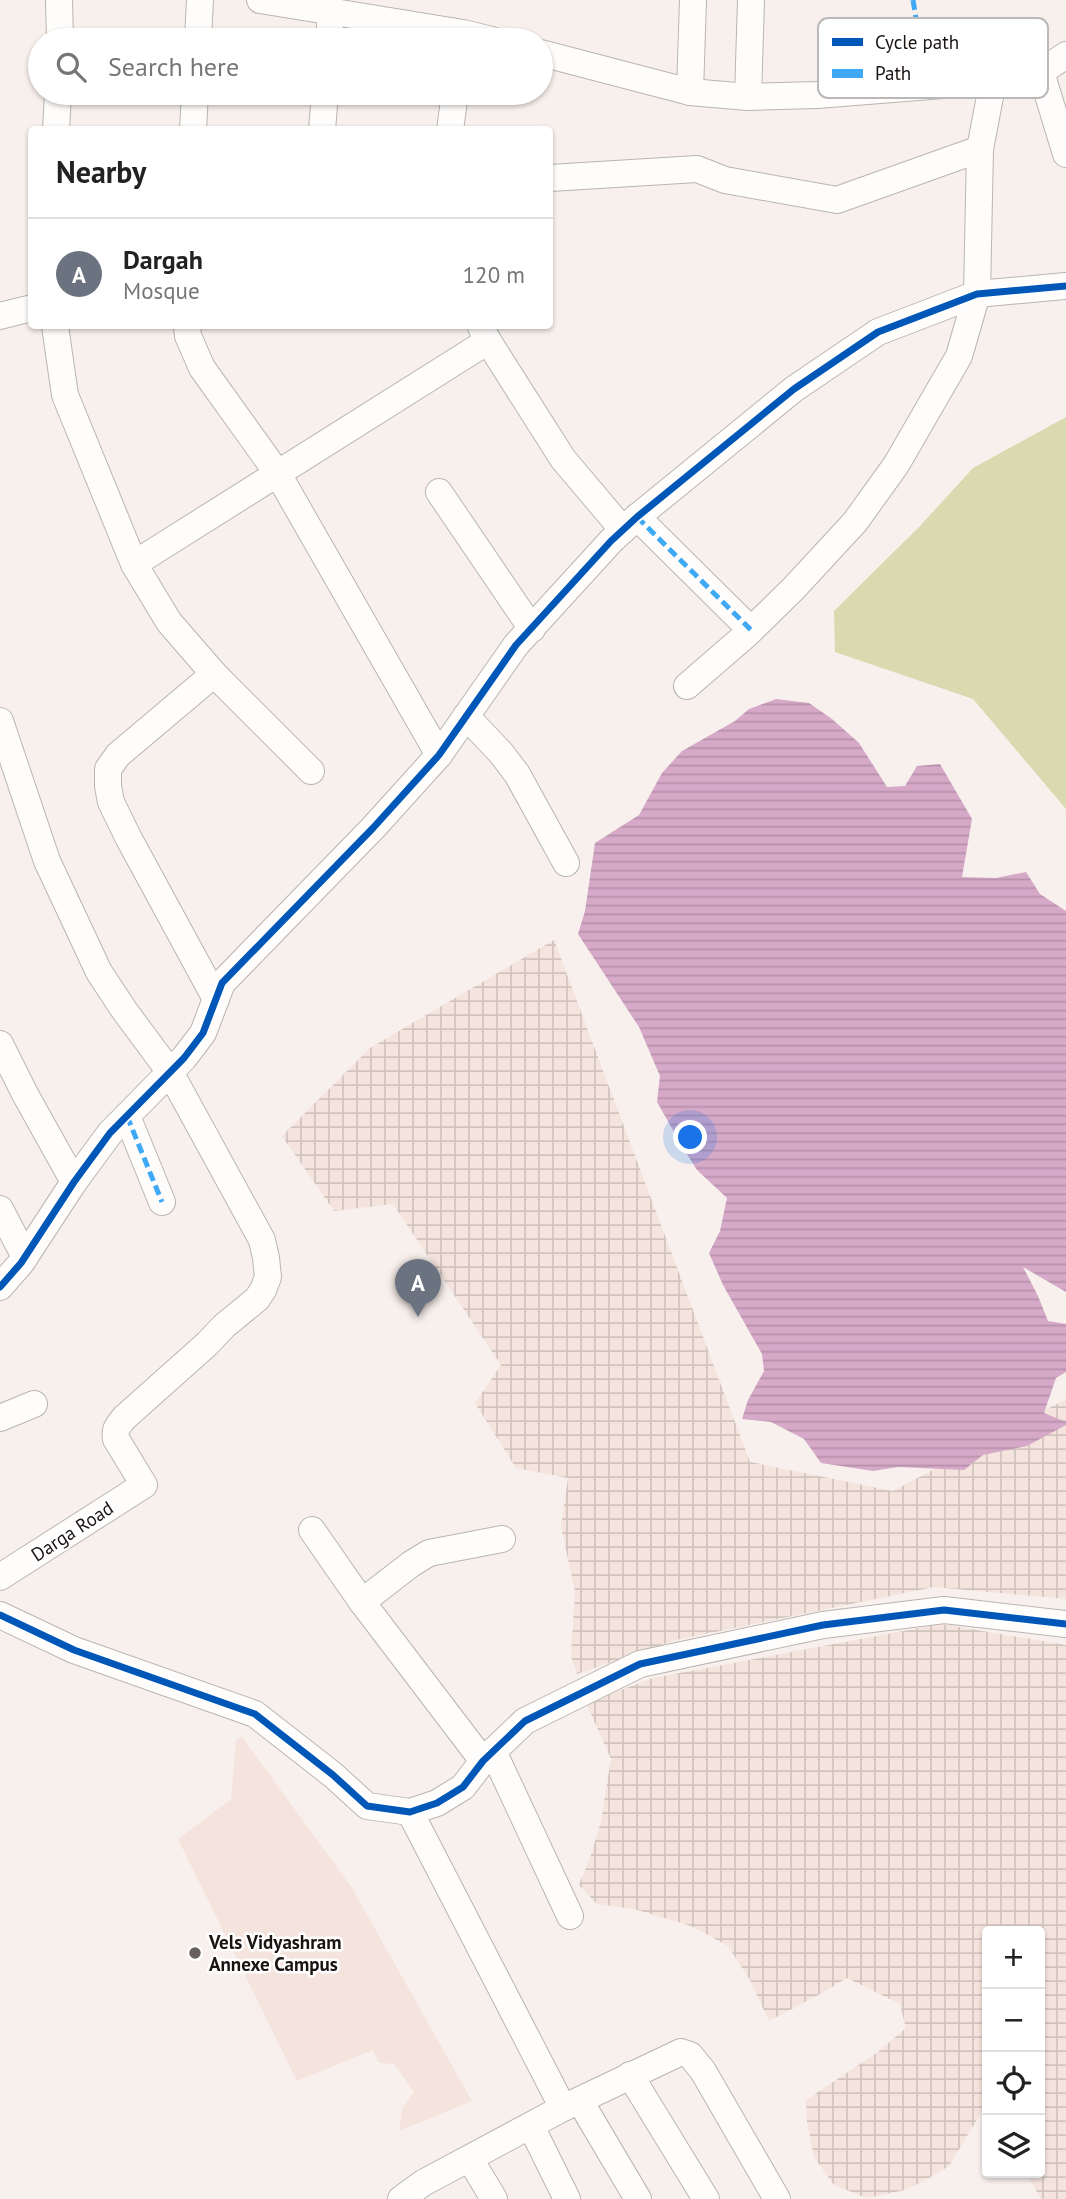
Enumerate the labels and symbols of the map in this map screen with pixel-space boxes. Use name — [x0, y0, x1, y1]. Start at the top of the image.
legend — [818, 18, 1048, 98]
text: Cycle path — [875, 30, 959, 54]
text: Path — [875, 61, 911, 85]
your location — [673, 1120, 707, 1154]
pin: A — [395, 1259, 441, 1317]
street label: Darga Road — [26, 1496, 118, 1566]
place label: Vels Vidyashram Annexe Campus — [208, 1930, 342, 1976]
marker: Vels Vidyashram Annexe Campus — [187, 1945, 203, 1961]

